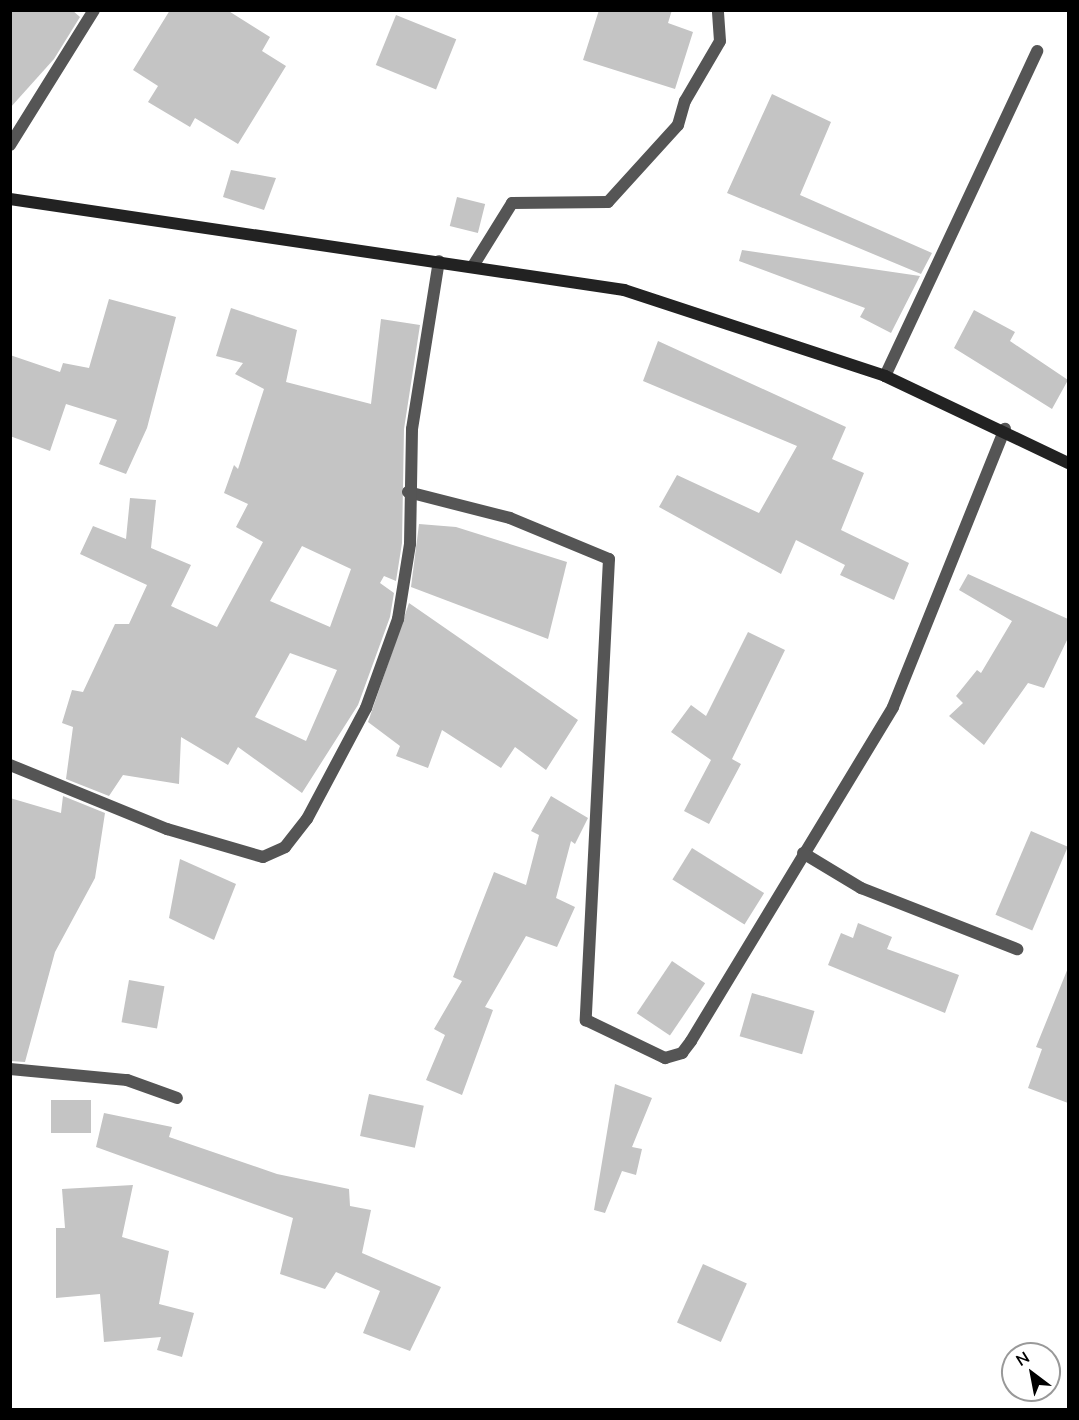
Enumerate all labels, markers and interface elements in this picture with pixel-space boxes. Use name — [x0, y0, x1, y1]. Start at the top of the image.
north arrow — [1001, 1342, 1061, 1402]
text: N — [1012, 1347, 1033, 1370]

